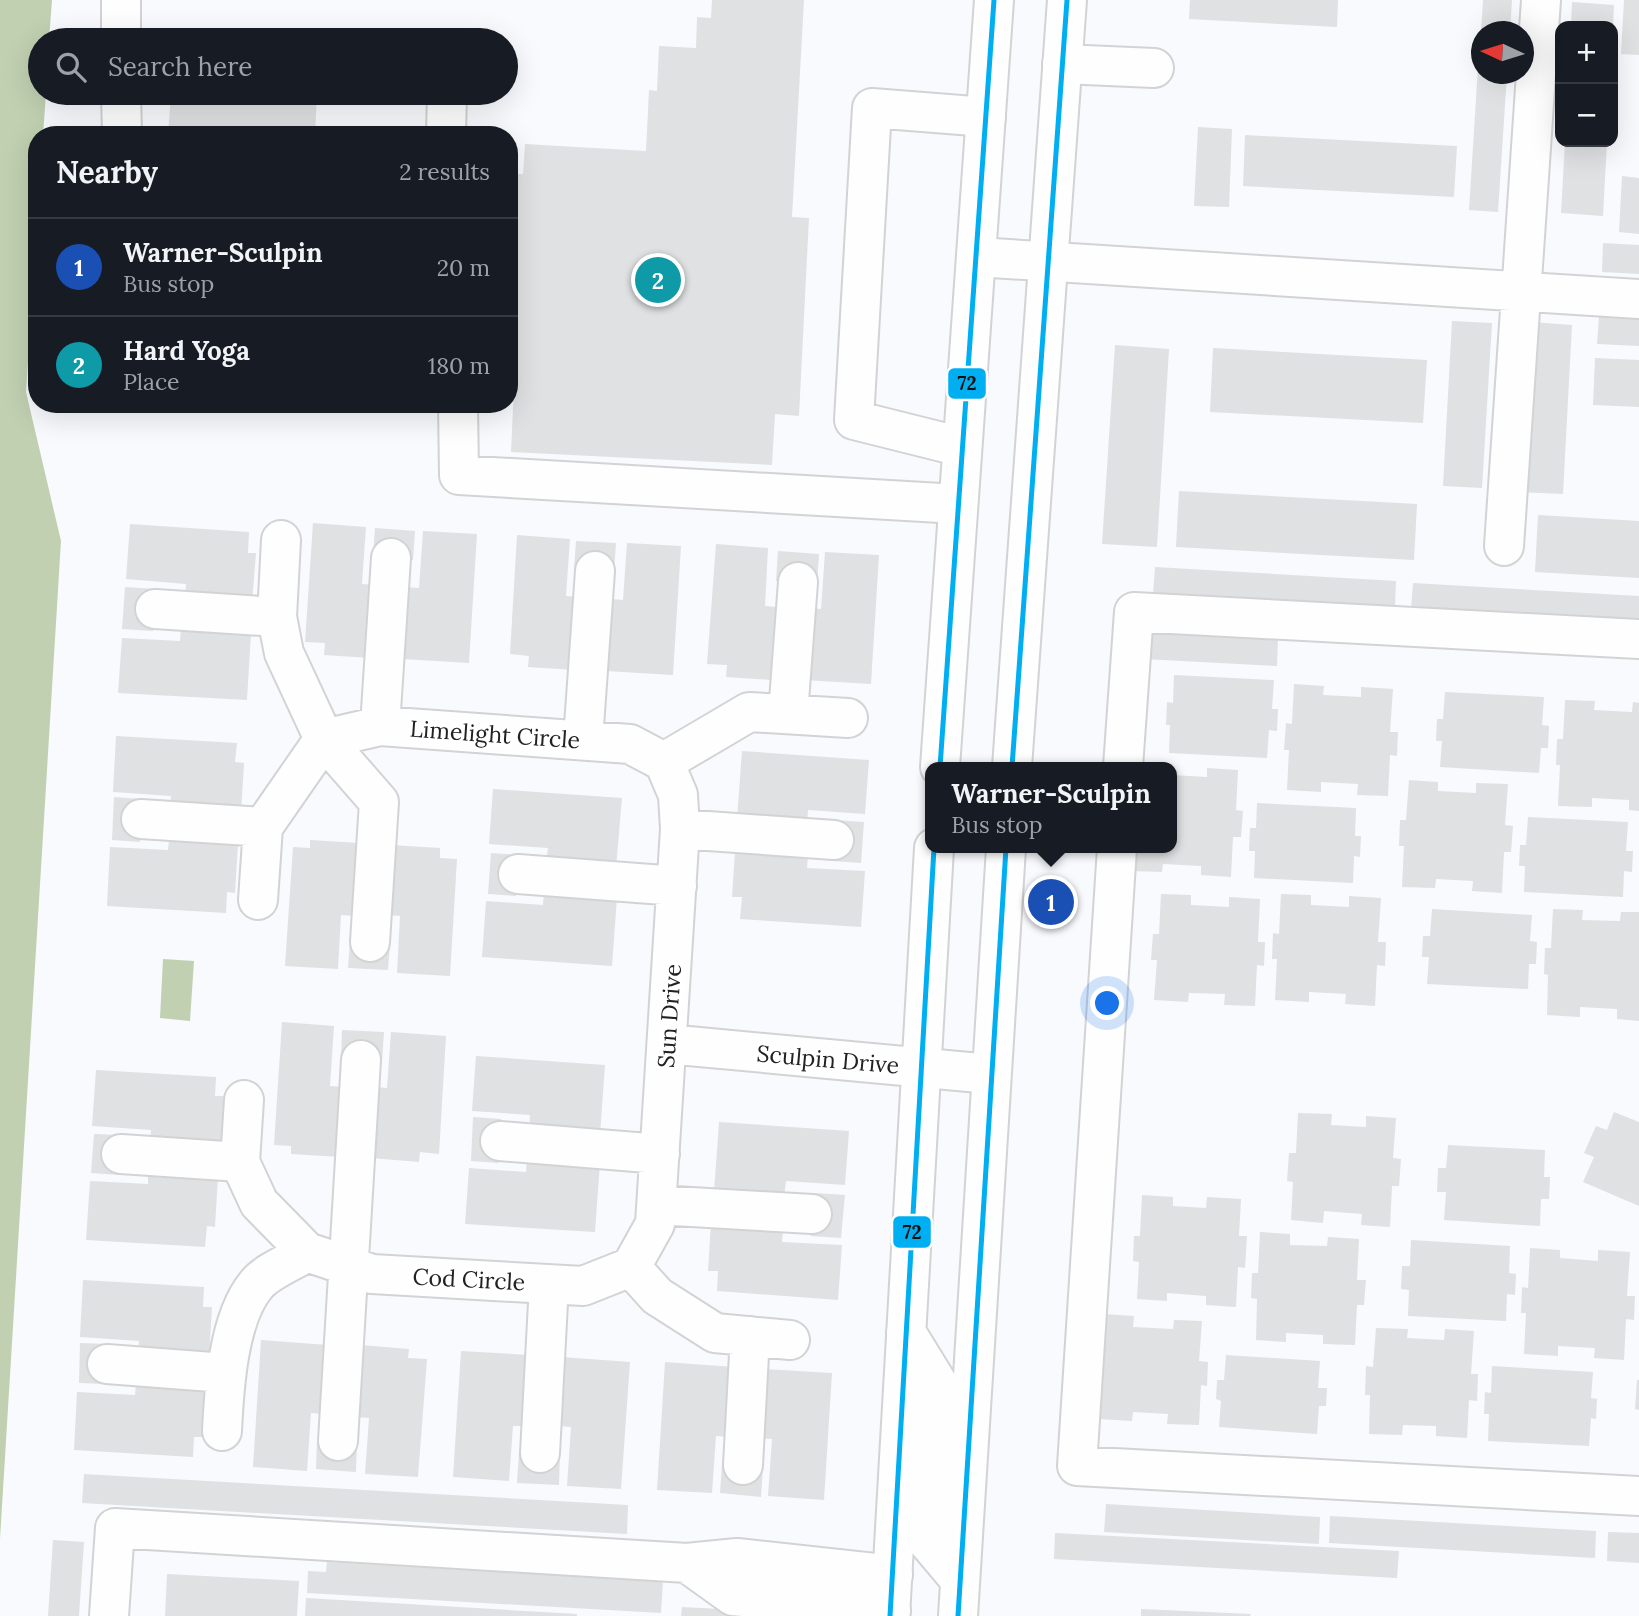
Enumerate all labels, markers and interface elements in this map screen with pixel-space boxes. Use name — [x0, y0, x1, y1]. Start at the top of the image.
north arrow — [1471, 21, 1534, 84]
map controls — [1555, 21, 1618, 147]
button: + — [1555, 21, 1618, 84]
search box — [28, 28, 518, 105]
icon: search — [52, 48, 90, 86]
text: Search here — [108, 50, 252, 83]
button: − — [1555, 84, 1618, 147]
text: Nearby — [56, 153, 158, 191]
text: 2 results — [399, 157, 490, 186]
text: Warner-Sculpin — [123, 236, 323, 269]
text: 1 — [74, 253, 84, 282]
text: 20 m — [437, 253, 490, 282]
pin: 2 — [635, 254, 681, 306]
text: Bus stop — [123, 269, 214, 298]
text: Hard Yoga — [123, 334, 250, 367]
text: 2 — [73, 351, 85, 380]
text: 180 m — [428, 351, 490, 380]
text: Place — [123, 367, 180, 396]
line badge: 72 — [947, 367, 987, 400]
text: 72 — [957, 371, 977, 395]
street label: Limelight Circle — [409, 714, 581, 754]
popup — [925, 762, 1177, 853]
text: Warner-Sculpin — [951, 777, 1151, 810]
text: Bus stop — [951, 810, 1043, 839]
pin: 1 — [1028, 876, 1074, 928]
street label: Sun Drive — [651, 963, 687, 1069]
your location — [1090, 986, 1124, 1020]
street label: Sculpin Drive — [756, 1038, 900, 1080]
line badge: 72 — [892, 1215, 932, 1249]
text: 72 — [902, 1220, 922, 1244]
street label: Cod Circle — [412, 1262, 526, 1296]

